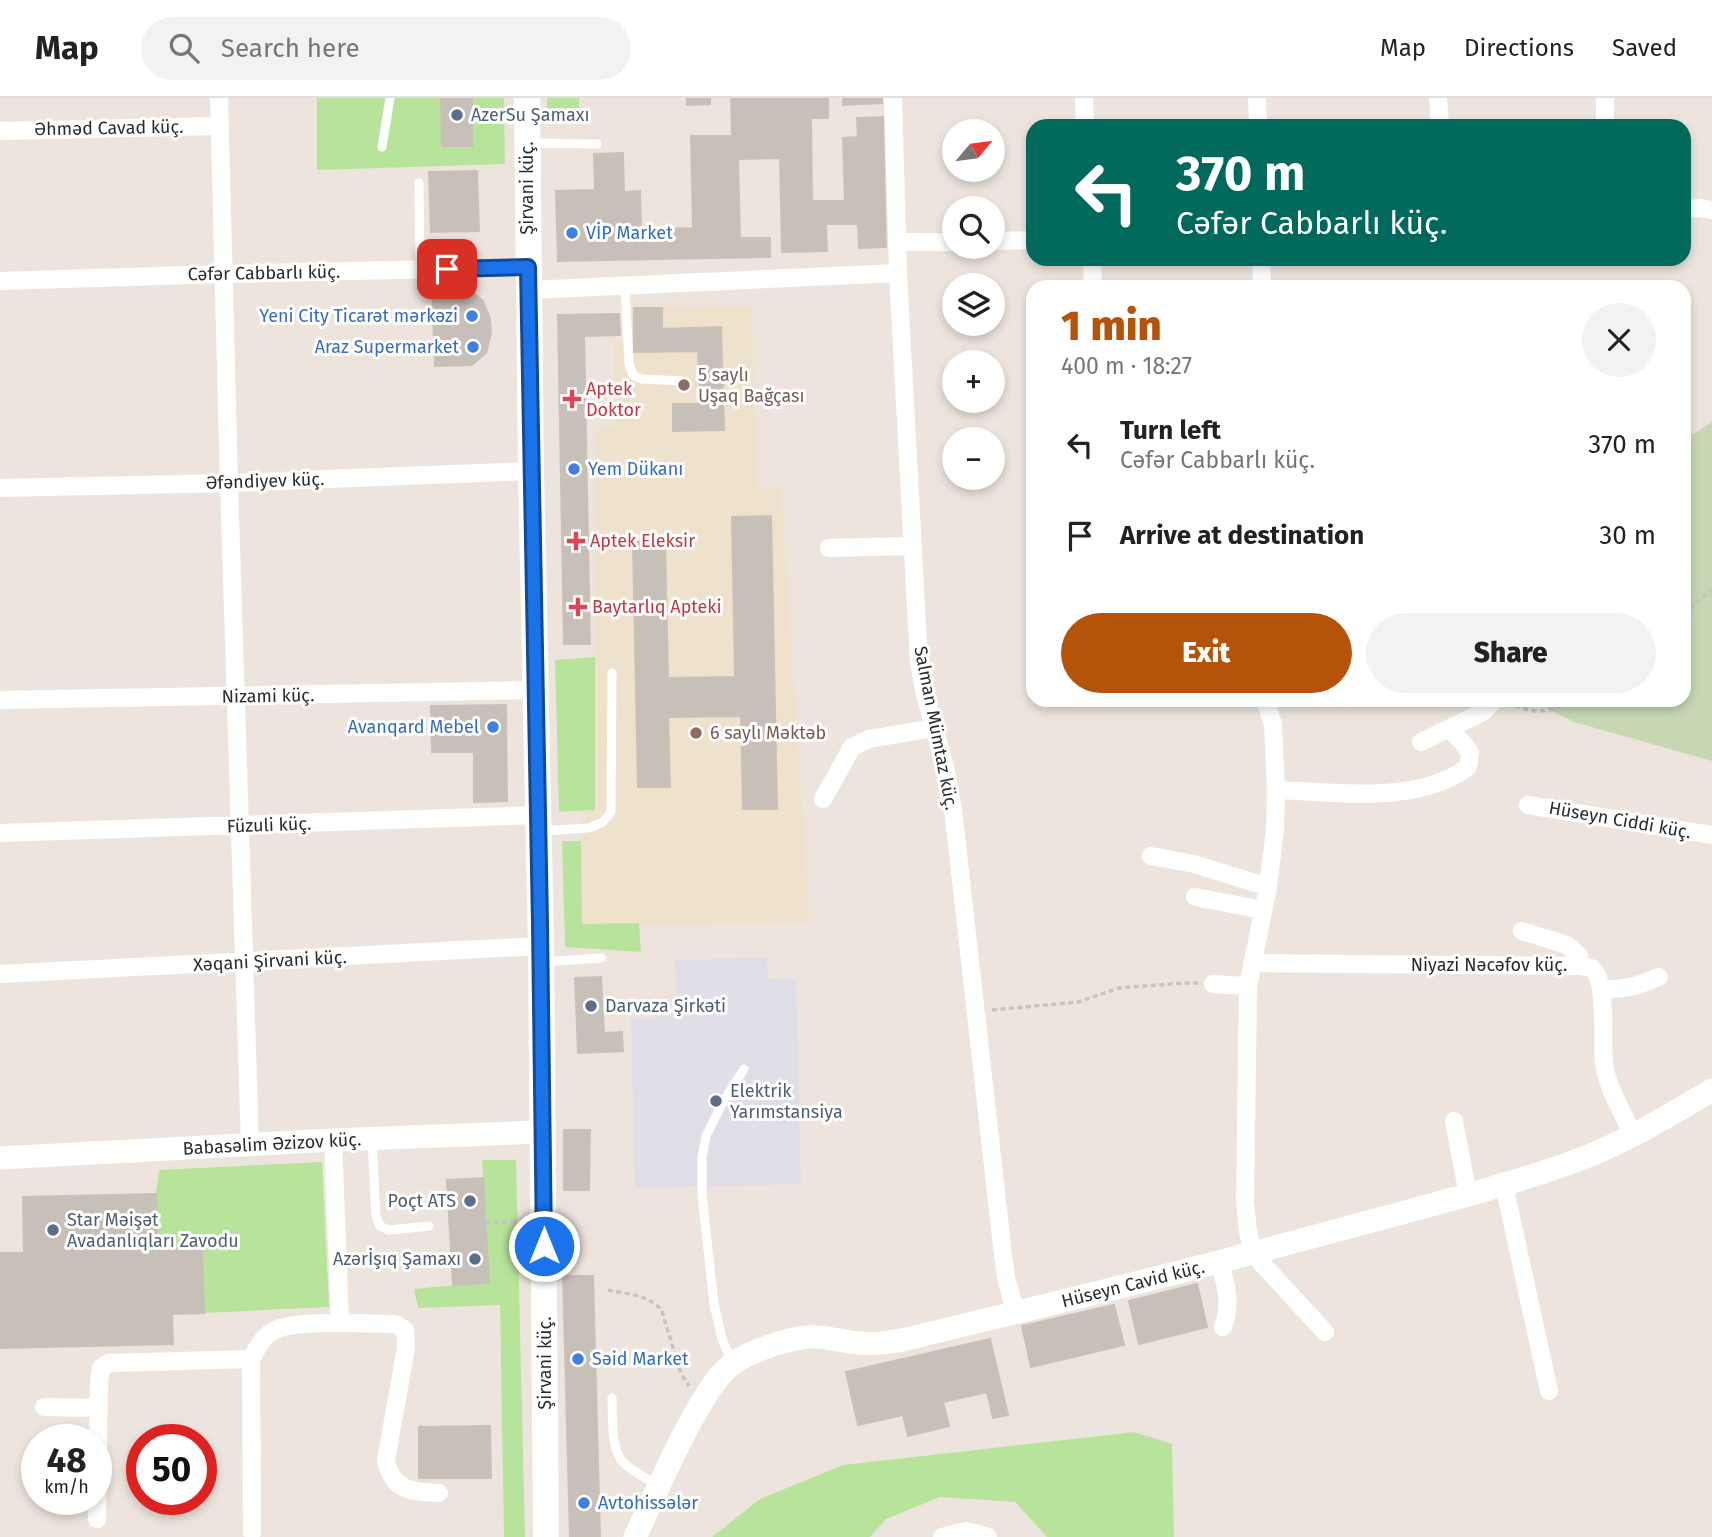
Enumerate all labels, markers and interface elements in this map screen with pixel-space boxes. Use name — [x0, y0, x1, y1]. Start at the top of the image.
search box — [141, 17, 631, 80]
text: Map — [35, 28, 99, 68]
icon: search — [165, 29, 203, 67]
text: Search here — [221, 33, 360, 64]
text: Map — [1380, 34, 1426, 62]
text: Directions — [1464, 34, 1574, 62]
text: Saved — [1612, 34, 1677, 62]
place label: AzerSu Şamaxı — [471, 104, 590, 126]
marker: AzerSu Şamaxı — [449, 107, 465, 123]
street label: Əhməd Cavad küç. — [34, 116, 184, 140]
north arrow — [942, 119, 1004, 182]
map controls — [942, 119, 1005, 490]
street label: Şirvani küç. — [516, 141, 538, 235]
text: 370 m — [1176, 144, 1305, 203]
icon: left — [1061, 147, 1152, 238]
button: search — [942, 196, 1005, 259]
text: Cəfər Cabbarlı küç. — [1176, 204, 1447, 242]
place label: VİP Market — [586, 222, 673, 244]
marker: VİP Market — [564, 225, 580, 241]
pin — [417, 239, 477, 299]
icon: arrive — [428, 250, 466, 288]
street label: Cəfər Cabbarlı küç. — [187, 261, 341, 285]
button: layers — [942, 273, 1005, 336]
text: 1 min — [1061, 301, 1162, 351]
button: close — [1582, 303, 1656, 377]
place label: Yeni City Ticarət mərkəzi — [259, 305, 458, 327]
marker: Yeni City Ticarət mərkəzi — [464, 308, 480, 324]
place label: Araz Supermarket — [315, 336, 459, 358]
marker: Araz Supermarket — [465, 339, 481, 355]
button: + — [942, 350, 1005, 413]
text: 400 m · 18:27 — [1061, 352, 1192, 380]
place label: 5 saylı Uşaq Bağçası — [698, 364, 805, 407]
marker: 5 saylı Uşaq Bağçası — [676, 377, 692, 393]
place label: Aptek Doktor — [586, 378, 641, 421]
marker: Aptek Doktor — [564, 391, 580, 407]
text: Turn left — [1120, 415, 1221, 446]
icon: left — [1061, 426, 1099, 464]
button: − — [942, 427, 1005, 490]
text: 370 m — [1588, 429, 1656, 460]
text: Cəfər Cabbarlı küç. — [1120, 446, 1315, 474]
place label: Yem Dükanı — [588, 458, 683, 480]
marker: Yem Dükanı — [566, 461, 582, 477]
street label: Əfəndiyev küç. — [205, 468, 325, 494]
icon: arrive — [1061, 517, 1099, 555]
text: Arrive at destination — [1120, 520, 1364, 551]
text: 30 m — [1599, 520, 1656, 551]
place label: Aptek Eleksir — [590, 530, 695, 552]
marker: Aptek Eleksir — [568, 533, 584, 549]
place label: Baytarlıq Apteki — [592, 596, 722, 618]
marker: Baytarlıq Apteki — [570, 599, 586, 615]
button: Exit — [1061, 613, 1352, 693]
button: Share — [1366, 613, 1656, 693]
street label: Salman Mümtaz küç. — [909, 644, 963, 812]
street label: Nizami küç. — [221, 684, 315, 708]
place label: Avanqard Mebel — [348, 716, 479, 738]
marker: Avanqard Mebel — [485, 719, 501, 735]
place label: 6 saylı Məktəb — [710, 722, 826, 744]
marker: 6 saylı Məktəb — [688, 725, 704, 741]
street label: Hüseyn Ciddi küç. — [1547, 797, 1693, 843]
street label: Füzuli küç. — [226, 813, 312, 837]
street label: Xəqani Şirvani küç. — [193, 946, 347, 976]
street label: Niyazi Nəcəfov küç. — [1411, 954, 1567, 976]
place label: Darvaza Şirkəti — [605, 995, 726, 1017]
marker: Darvaza Şirkəti — [583, 998, 599, 1014]
place label: Elektrik Yarımstansiya — [730, 1080, 843, 1123]
marker: Elektrik Yarımstansiya — [708, 1093, 724, 1109]
street label: Babasəlim Əzizov küç. — [182, 1128, 362, 1160]
place label: Poçt ATS — [388, 1190, 456, 1212]
marker: Poçt ATS — [462, 1193, 478, 1209]
place label: Star Məişət Avadanlıqları Zavodu — [67, 1209, 239, 1252]
position arrow — [507, 1209, 581, 1283]
marker: Star Məişət Avadanlıqları Zavodu — [45, 1222, 61, 1238]
place label: Azərİşıq Şamaxı — [333, 1248, 461, 1270]
marker: Azərİşıq Şamaxı — [467, 1251, 483, 1267]
street label: Hüseyn Cavid küç. — [1059, 1256, 1207, 1312]
street label: Şirvani küç. — [534, 1316, 556, 1410]
place label: Səid Market — [592, 1348, 689, 1370]
marker: Səid Market — [570, 1351, 586, 1367]
speed limit sign: 50 — [126, 1424, 217, 1515]
text: 48 — [46, 1439, 87, 1481]
text: km/h — [44, 1476, 89, 1498]
place label: Avtohissələr — [598, 1492, 698, 1514]
marker: Avtohissələr — [576, 1495, 592, 1511]

